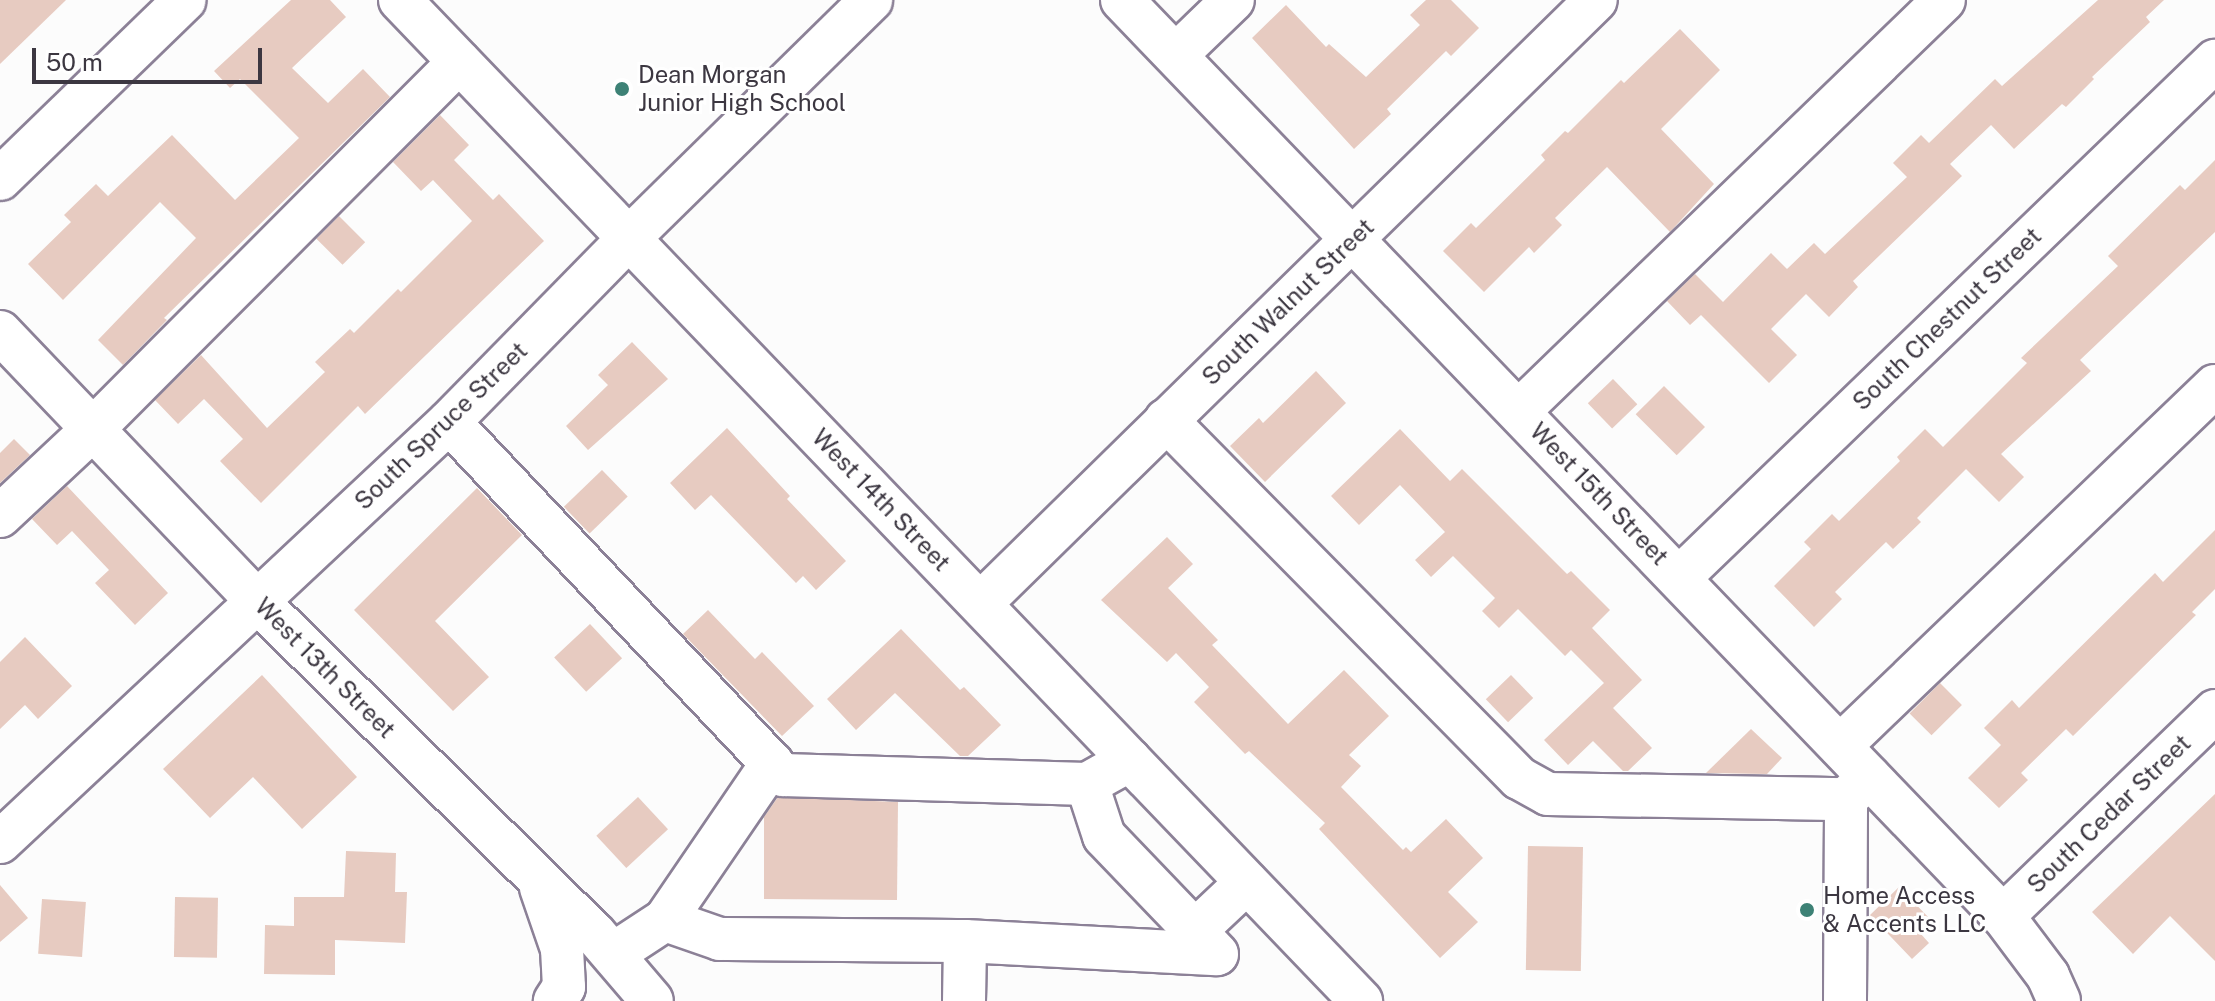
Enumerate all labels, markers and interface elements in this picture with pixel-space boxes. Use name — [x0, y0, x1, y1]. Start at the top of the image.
scale bar — [36, 32, 266, 82]
text: 50 m — [46, 48, 103, 76]
place label: Dean Morgan Junior High School — [638, 61, 846, 117]
marker: Dean Morgan Junior High School — [613, 80, 631, 98]
street label: South Walnut Street — [1196, 213, 1380, 391]
street label: South Chestnut Street — [1847, 222, 2047, 416]
street label: South Spruce Street — [349, 336, 533, 516]
street label: West 15th Street — [1524, 417, 1674, 571]
street label: West 14th Street — [806, 423, 956, 577]
street label: West 13th Street — [249, 592, 401, 744]
street label: South Cedar Street — [2021, 729, 2197, 899]
place label: Home Access & Accents LLC — [1823, 882, 1986, 938]
marker: Home Access & Accents LLC — [1798, 901, 1816, 919]

